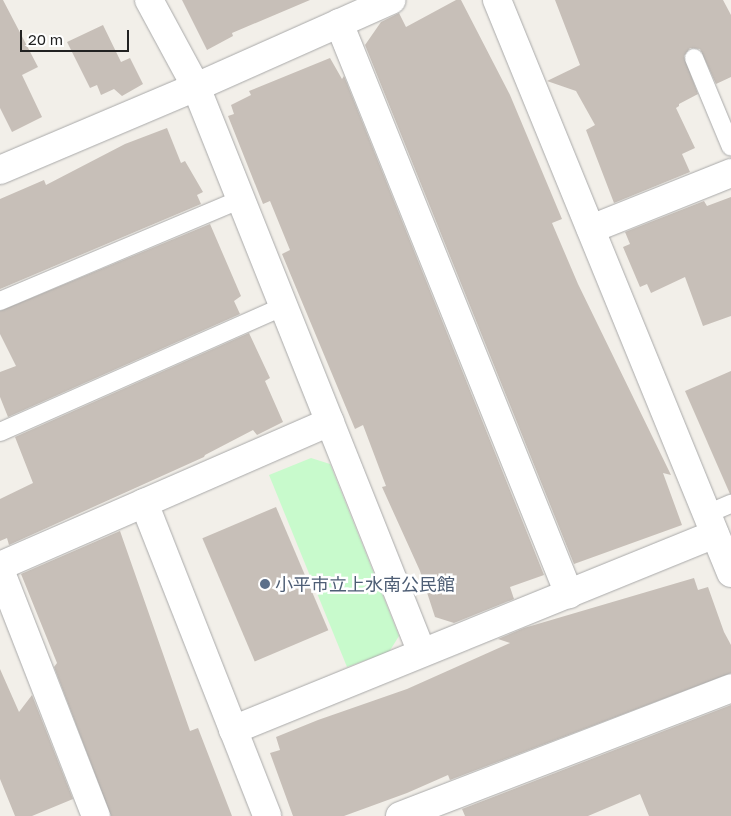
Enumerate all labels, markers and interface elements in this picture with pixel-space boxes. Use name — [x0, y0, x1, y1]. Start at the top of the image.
scale bar — [22, 20, 131, 52]
text: 20 m — [28, 30, 63, 48]
place label: 小平市立上水南公民館 — [275, 573, 455, 595]
marker: 小平市立上水南公民館 — [259, 578, 271, 590]

